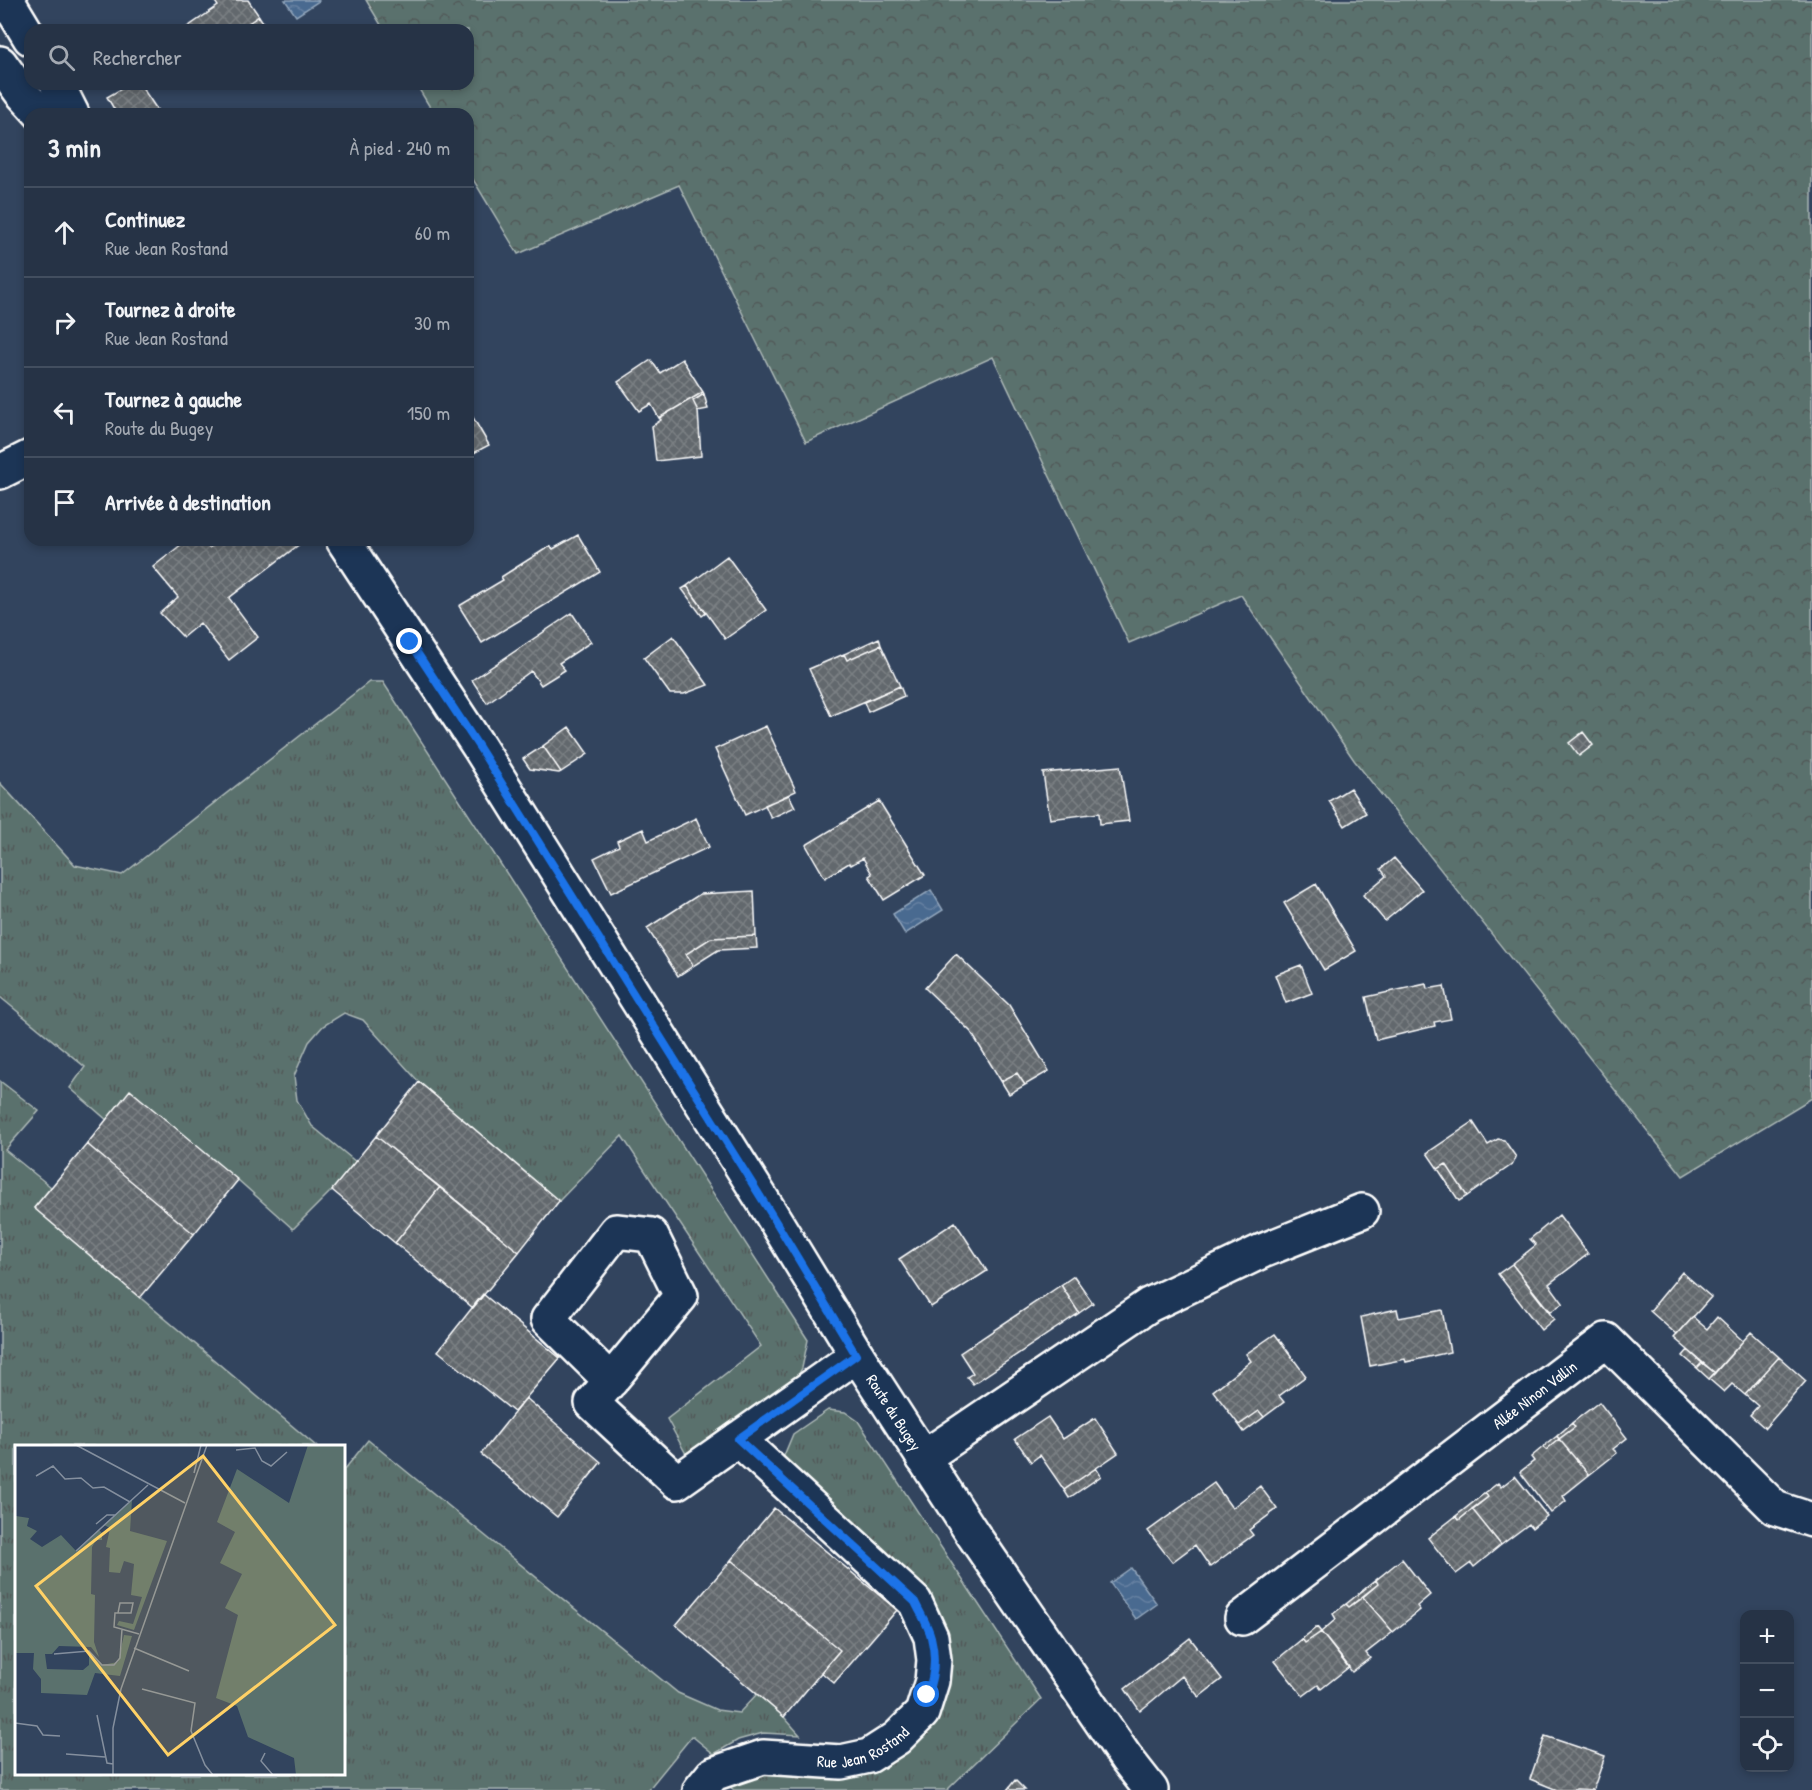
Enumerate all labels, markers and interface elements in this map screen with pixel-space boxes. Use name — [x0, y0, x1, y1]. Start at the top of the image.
search box — [24, 24, 474, 90]
icon: search — [45, 41, 78, 74]
text: Rechercher — [93, 42, 182, 72]
text: 3 min — [48, 130, 101, 165]
text: À pied · 240 m — [350, 134, 450, 161]
text: Continuez — [105, 204, 185, 234]
icon: ahead — [48, 216, 81, 249]
text: 60 m — [415, 219, 450, 246]
text: Rue Jean Rostand — [105, 234, 228, 261]
text: Tournez à droite — [105, 294, 235, 324]
icon: right — [48, 306, 81, 339]
text: 30 m — [414, 309, 450, 336]
text: Rue Jean Rostand — [105, 324, 228, 351]
text: Tournez à gauche — [105, 384, 242, 414]
icon: left — [48, 396, 81, 429]
text: 150 m — [407, 399, 450, 426]
text: Route du Bugey — [105, 414, 213, 441]
icon: arrive — [48, 486, 81, 519]
text: Arrivée à destination — [105, 487, 271, 517]
route end — [396, 628, 422, 654]
street label: Allée Ninon Vallin — [1488, 1355, 1581, 1434]
street label: Route du Bugey — [861, 1370, 927, 1455]
inset map — [15, 1445, 345, 1775]
map controls — [1740, 1610, 1794, 1772]
button: + — [1740, 1610, 1794, 1664]
button: − — [1740, 1664, 1794, 1718]
route start — [913, 1681, 939, 1707]
button: locate — [1740, 1718, 1794, 1772]
street label: Rue Jean Rostand — [817, 1721, 914, 1773]

